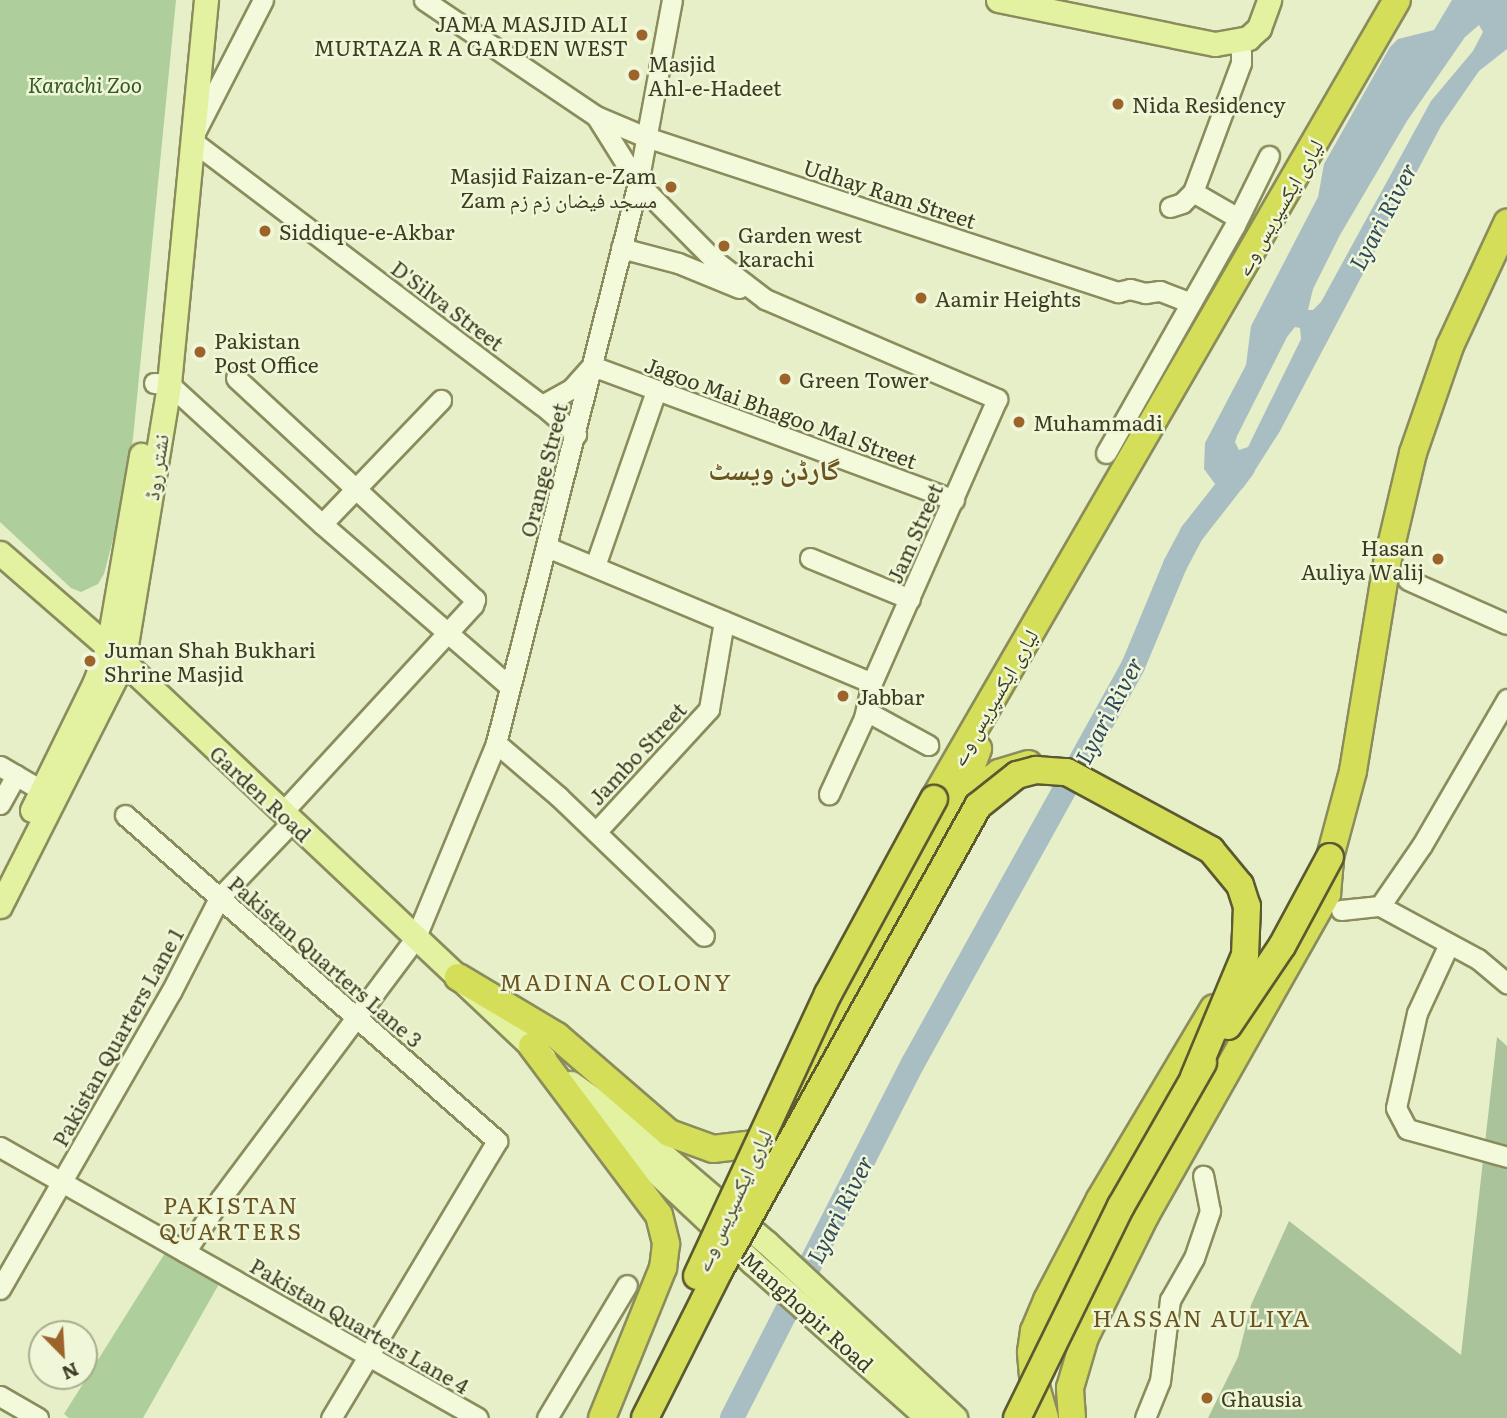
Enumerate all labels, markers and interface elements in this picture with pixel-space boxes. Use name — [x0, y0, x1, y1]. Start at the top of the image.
place label: JAMA MASJID ALI MURTAZA R A GARDEN WEST — [314, 10, 628, 60]
marker: JAMA MASJID ALI MURTAZA R A GARDEN WEST — [634, 27, 650, 43]
place label: Masjid Ahl-e-Hadeet — [648, 50, 782, 100]
marker: Masjid Ahl-e-Hadeet — [626, 67, 642, 83]
park label: Karachi Zoo — [28, 71, 142, 97]
place label: Nida Residency — [1132, 91, 1286, 117]
marker: Nida Residency — [1110, 96, 1126, 112]
street label: لیاری ایکسپریس وے — [1229, 134, 1327, 280]
street label: Udhay Ram Street — [800, 153, 980, 233]
water label: Lyari River — [1342, 158, 1422, 274]
place label: Masjid Faizan-e-Zam Zam مسجد فیضان زم زم — [449, 162, 657, 212]
marker: Masjid Faizan-e-Zam Zam مسجد فیضان زم زم — [663, 179, 679, 195]
place label: Siddique-e-Akbar — [279, 218, 455, 244]
place label: Garden west karachi — [738, 221, 862, 271]
marker: Siddique-e-Akbar — [257, 223, 273, 239]
marker: Garden west karachi — [716, 238, 732, 254]
street label: D'Silva Street — [387, 255, 509, 355]
place label: Aamir Heights — [935, 285, 1081, 311]
marker: Aamir Heights — [913, 290, 929, 306]
place label: Pakistan Post Office — [214, 327, 319, 377]
marker: Pakistan Post Office — [192, 344, 208, 360]
street label: Jagoo Mai Bhagoo Mal Street — [641, 351, 921, 473]
place label: Green Tower — [799, 366, 929, 392]
marker: Green Tower — [777, 371, 793, 387]
street label: Orange Street — [514, 400, 572, 540]
place label: Muhammadi — [1033, 409, 1163, 435]
marker: Muhammadi — [1011, 414, 1027, 430]
street label: نشتر روڈ — [137, 432, 173, 502]
district label: گارڈن ویسٹ — [708, 451, 840, 485]
street label: Jam Street — [881, 479, 947, 587]
place label: Hasan Auliya Walij — [1301, 534, 1424, 584]
marker: Hasan Auliya Walij — [1430, 551, 1446, 567]
street label: لیاری ایکسپریس وے — [944, 624, 1042, 770]
place label: Juman Shah Bukhari Shrine Masjid — [104, 636, 316, 686]
water label: Lyari River — [1068, 652, 1148, 768]
marker: Juman Shah Bukhari Shrine Masjid — [82, 653, 98, 669]
place label: Jabbar — [857, 683, 924, 709]
marker: Jabbar — [835, 688, 851, 704]
street label: Jambo Street — [583, 696, 691, 810]
street label: Garden Road — [205, 740, 317, 846]
street label: Pakistan Quarters Lane 3 — [224, 870, 428, 1052]
street label: Pakistan Quarters Lane 1 — [46, 924, 188, 1150]
district label: MADINA COLONY — [501, 967, 731, 995]
street label: لیاری ایکسپریس وے — [688, 1125, 776, 1275]
water label: Lyari River — [800, 1151, 878, 1267]
district label: PAKISTAN QUARTERS — [160, 1190, 302, 1244]
street label: Manghopir Road — [737, 1245, 879, 1377]
street label: Pakistan Quarters Lane 4 — [246, 1252, 474, 1398]
district label: HASSAN AULIYA — [1094, 1303, 1310, 1331]
north arrow — [28, 1320, 98, 1390]
text: N — [58, 1356, 84, 1388]
place label: Ghausia — [1221, 1385, 1303, 1411]
marker: Ghausia — [1199, 1390, 1215, 1406]

